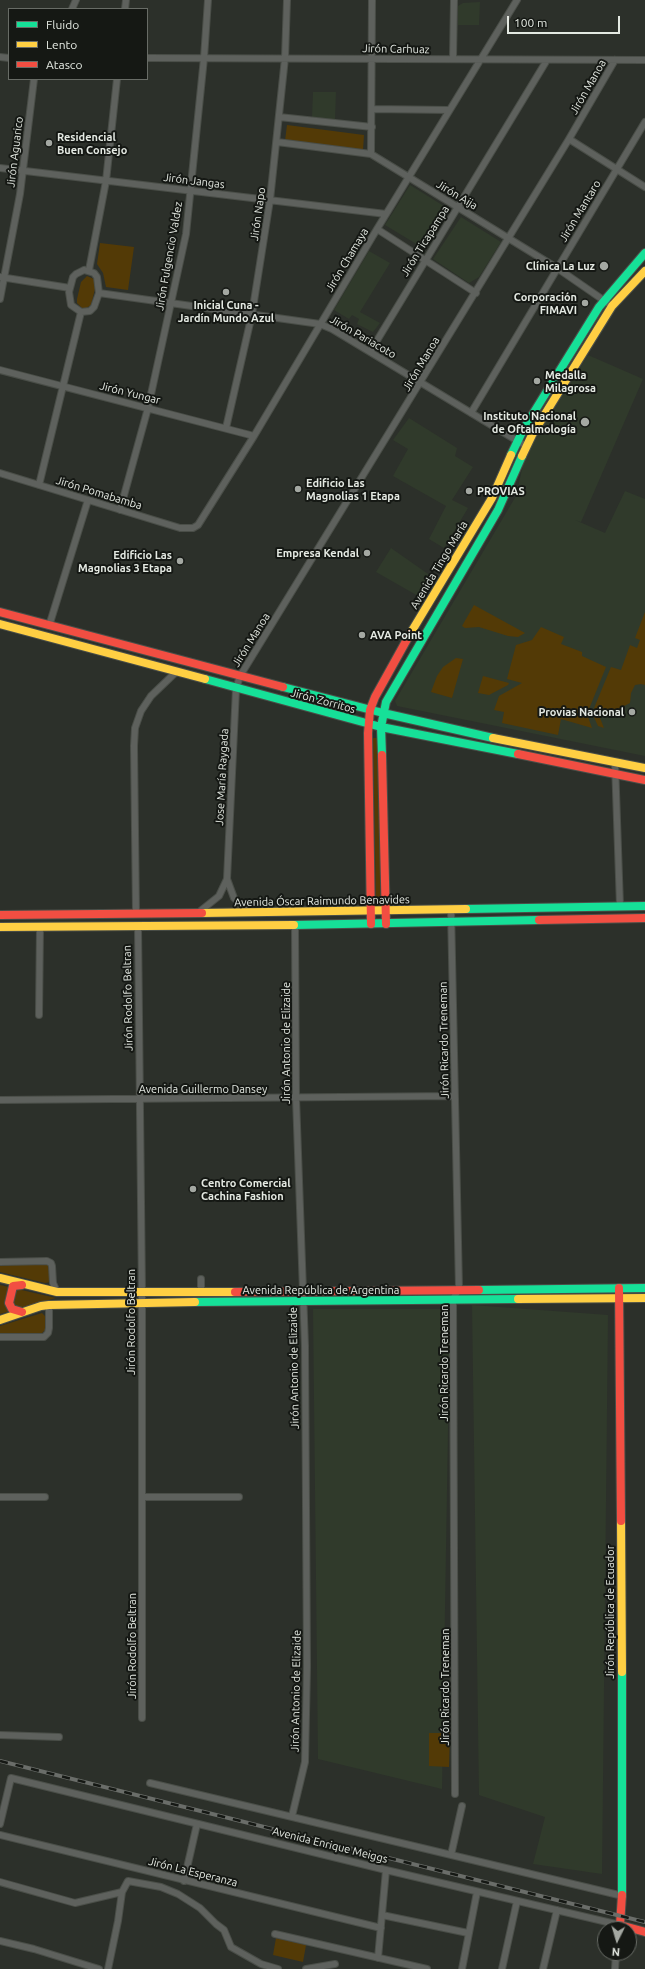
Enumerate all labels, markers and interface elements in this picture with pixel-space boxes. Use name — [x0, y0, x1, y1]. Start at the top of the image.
legend — [8, 8, 148, 80]
scale bar — [509, 8, 622, 34]
text: 100 m — [514, 16, 547, 29]
text: Fluido — [46, 18, 79, 31]
text: Lento — [46, 38, 77, 51]
street label: Jirón Carhuaz — [362, 42, 430, 56]
street label: Jirón Manoa — [567, 57, 609, 117]
text: Atasco — [46, 58, 82, 71]
street label: Jirón Aguarico — [4, 116, 26, 188]
place label: Residencial Buen Consejo — [57, 130, 127, 156]
marker: Residencial Buen Consejo — [44, 138, 54, 148]
street label: Jirón Jangas — [163, 171, 225, 191]
street label: Jirón Aija — [434, 178, 480, 212]
street label: Jirón Mantaro — [556, 178, 604, 244]
street label: Jirón Napo — [248, 186, 268, 242]
street label: Jirón Fulgencio Valdez — [153, 200, 185, 312]
street label: Jirón Ticapampa — [398, 203, 452, 279]
street label: Jirón Chamaya — [323, 226, 371, 294]
place label: Clínica La Luz — [526, 259, 595, 273]
marker: Clínica La Luz — [598, 260, 610, 272]
marker: Inicial Cuna - Jardín Mundo Azul — [221, 287, 231, 297]
place label: Corporación FIMAVI — [514, 290, 577, 316]
place label: Inicial Cuna - Jardín Mundo Azul — [178, 298, 274, 324]
marker: Corporación FIMAVI — [580, 298, 590, 308]
street label: Jirón Pariacoto — [328, 313, 398, 361]
street label: Jirón Manoa — [400, 334, 442, 394]
place label: Medalla Milagrosa — [545, 368, 596, 394]
marker: Medalla Milagrosa — [532, 376, 542, 386]
street label: Jirón Yungar — [98, 379, 162, 407]
place label: Instituto Nacional de Oftalmología — [483, 409, 576, 435]
marker: Instituto Nacional de Oftalmología — [579, 416, 591, 428]
street label: Jirón Pomabamba — [54, 474, 144, 512]
place label: Edificio Las Magnolias 1 Etapa — [306, 476, 400, 502]
marker: Edificio Las Magnolias 1 Etapa — [293, 484, 303, 494]
place label: PROVIAS — [477, 484, 525, 498]
marker: PROVIAS — [464, 486, 474, 496]
street label: Avenida Tingo María — [408, 519, 470, 611]
place label: Empresa Kendal — [276, 546, 359, 560]
place label: Edificio Las Magnolias 3 Etapa — [78, 548, 172, 574]
marker: Empresa Kendal — [362, 548, 372, 558]
marker: Edificio Las Magnolias 3 Etapa — [175, 556, 185, 566]
street label: Jirón Manoa — [229, 611, 273, 669]
place label: AVA Point — [370, 628, 422, 642]
marker: AVA Point — [357, 630, 367, 640]
street label: Jirón Zorritos — [289, 686, 357, 716]
place label: Provias Nacional — [538, 705, 624, 719]
marker: Provias Nacional — [627, 707, 637, 717]
street label: Jose María Raygada — [213, 728, 231, 826]
street label: Avenida Óscar Raimundo Benavides — [234, 893, 410, 909]
street label: Jirón Rodolfo Beltran — [120, 945, 136, 1051]
street label: Jirón Ricardo Treneman — [436, 981, 452, 1099]
street label: Jirón Antonio de Elizaide — [279, 982, 293, 1104]
street label: Avenida Guillermo Dansey — [139, 1082, 267, 1096]
place label: Centro Comercial Cachina Fashion — [201, 1176, 291, 1202]
marker: Centro Comercial Cachina Fashion — [188, 1184, 198, 1194]
street label: Jirón Rodolfo Beltran — [124, 1269, 138, 1375]
street label: Avenida República de Argentina — [243, 1283, 399, 1297]
street label: Jirón Ricardo Treneman — [437, 1304, 451, 1422]
street label: Jirón Antonio de Elizaide — [286, 1307, 302, 1429]
street label: Jirón República de Ecuador — [603, 1545, 617, 1679]
street label: Jirón Rodolfo Beltran — [125, 1593, 139, 1699]
street label: Jirón Ricardo Treneman — [438, 1628, 452, 1746]
street label: Jirón Antonio de Elizaide — [288, 1630, 304, 1752]
street label: Avenida Enrique Meiggs — [271, 1824, 389, 1866]
street label: Jirón La Esperanza — [147, 1855, 239, 1889]
north arrow — [597, 1921, 637, 1961]
text: N — [611, 1946, 621, 1958]

